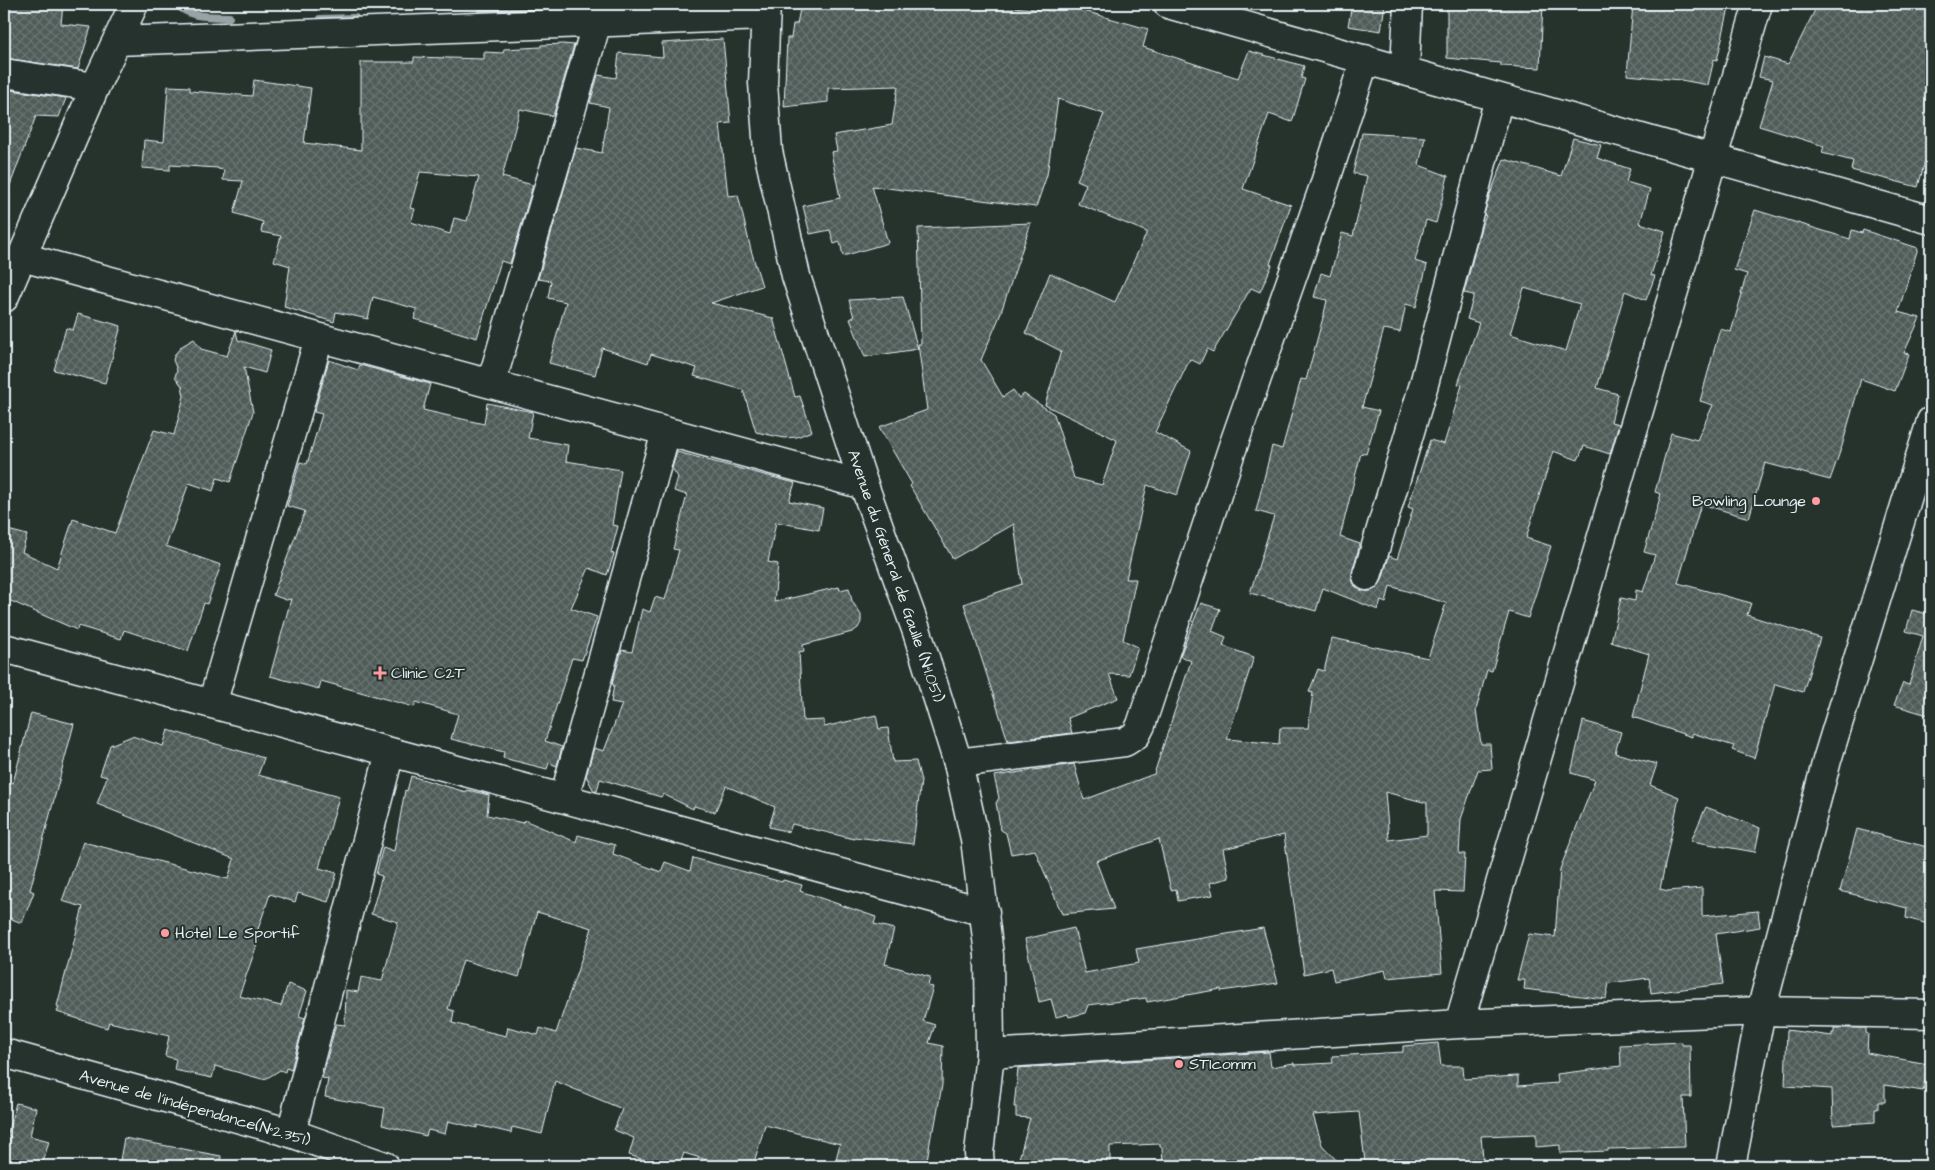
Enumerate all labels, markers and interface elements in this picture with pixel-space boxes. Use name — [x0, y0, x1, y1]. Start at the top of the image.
street label: Avenue du Géneral de Gaulle (N°1.051) — [842, 447, 950, 706]
place label: Bowling Lounge — [1692, 490, 1806, 513]
marker: Bowling Lounge — [1810, 495, 1822, 507]
place label: Clinic C2T — [391, 662, 465, 684]
marker: Clinic C2T — [373, 666, 387, 680]
place label: Hotel Le Sportif — [175, 922, 300, 944]
marker: Hotel Le Sportif — [159, 927, 171, 939]
place label: STIcomm — [1189, 1053, 1256, 1075]
marker: STIcomm — [1173, 1058, 1185, 1070]
street label: Avenue de l'indépendance(N°2.351) — [77, 1064, 314, 1152]

